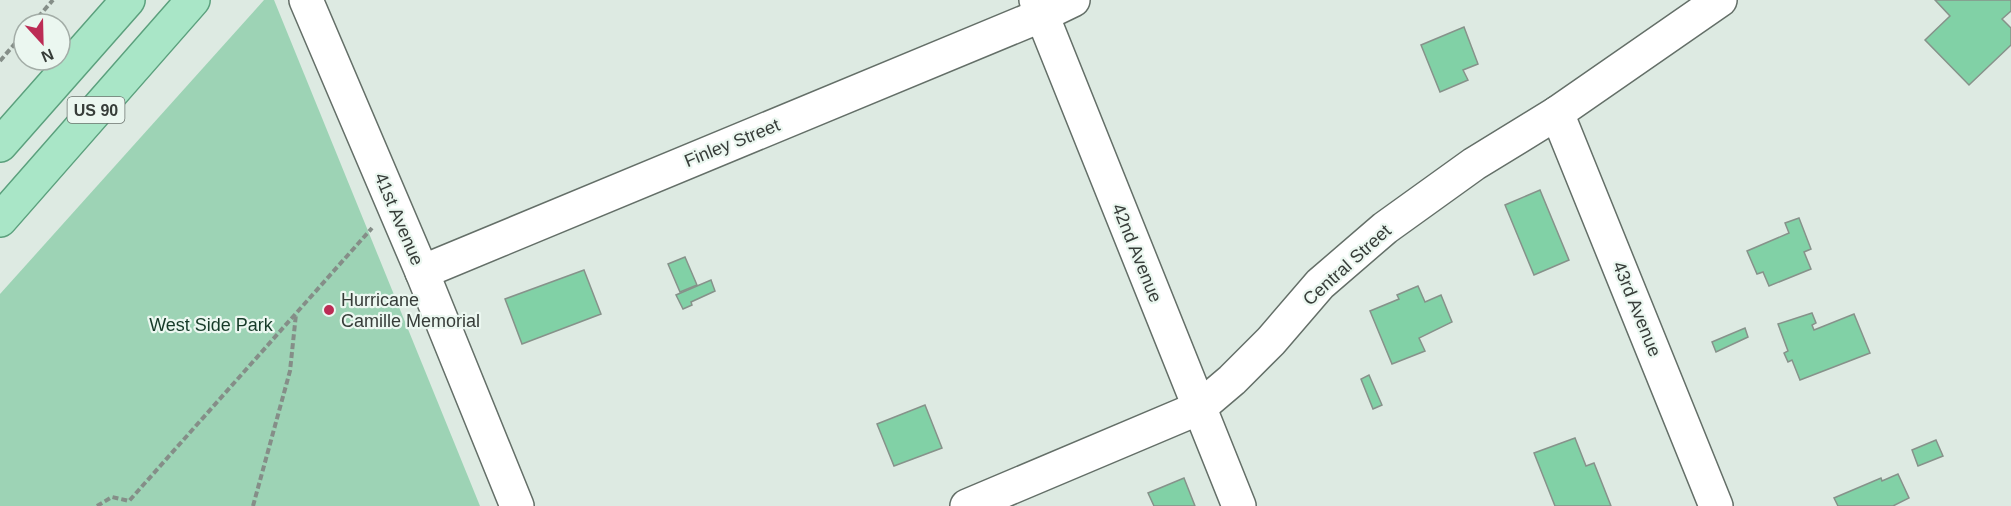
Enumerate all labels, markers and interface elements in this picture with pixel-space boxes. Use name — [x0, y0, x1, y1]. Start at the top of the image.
north arrow — [12, 12, 72, 72]
text: N — [39, 45, 56, 65]
road number: US 90 — [68, 97, 124, 123]
street label: Finley Street — [681, 115, 783, 171]
street label: 41st Avenue — [370, 170, 428, 268]
street label: 42nd Avenue — [1108, 201, 1166, 305]
street label: Central Street — [1299, 220, 1395, 310]
street label: 43rd Avenue — [1609, 259, 1665, 359]
place label: Hurricane Camille Memorial — [341, 290, 480, 331]
marker: Hurricane Camille Memorial — [322, 303, 336, 317]
park label: West Side Park — [149, 315, 274, 335]

